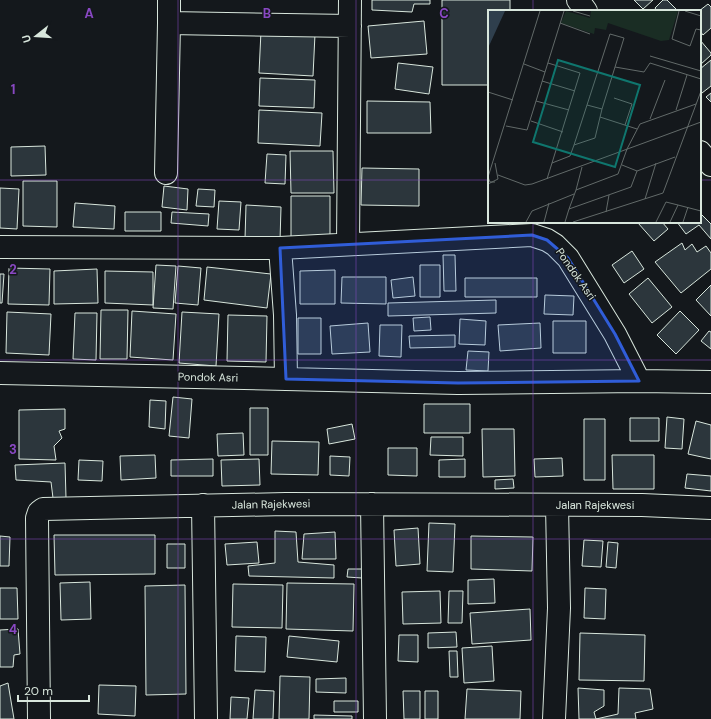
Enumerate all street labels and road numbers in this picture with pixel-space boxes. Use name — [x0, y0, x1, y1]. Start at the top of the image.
street label: Pondok Asri — [553, 245, 599, 303]
street label: Pondok Asri — [178, 369, 238, 385]
street label: Jalan Rajekwesi — [232, 496, 310, 512]
street label: Jalan Rajekwesi — [556, 498, 634, 512]

